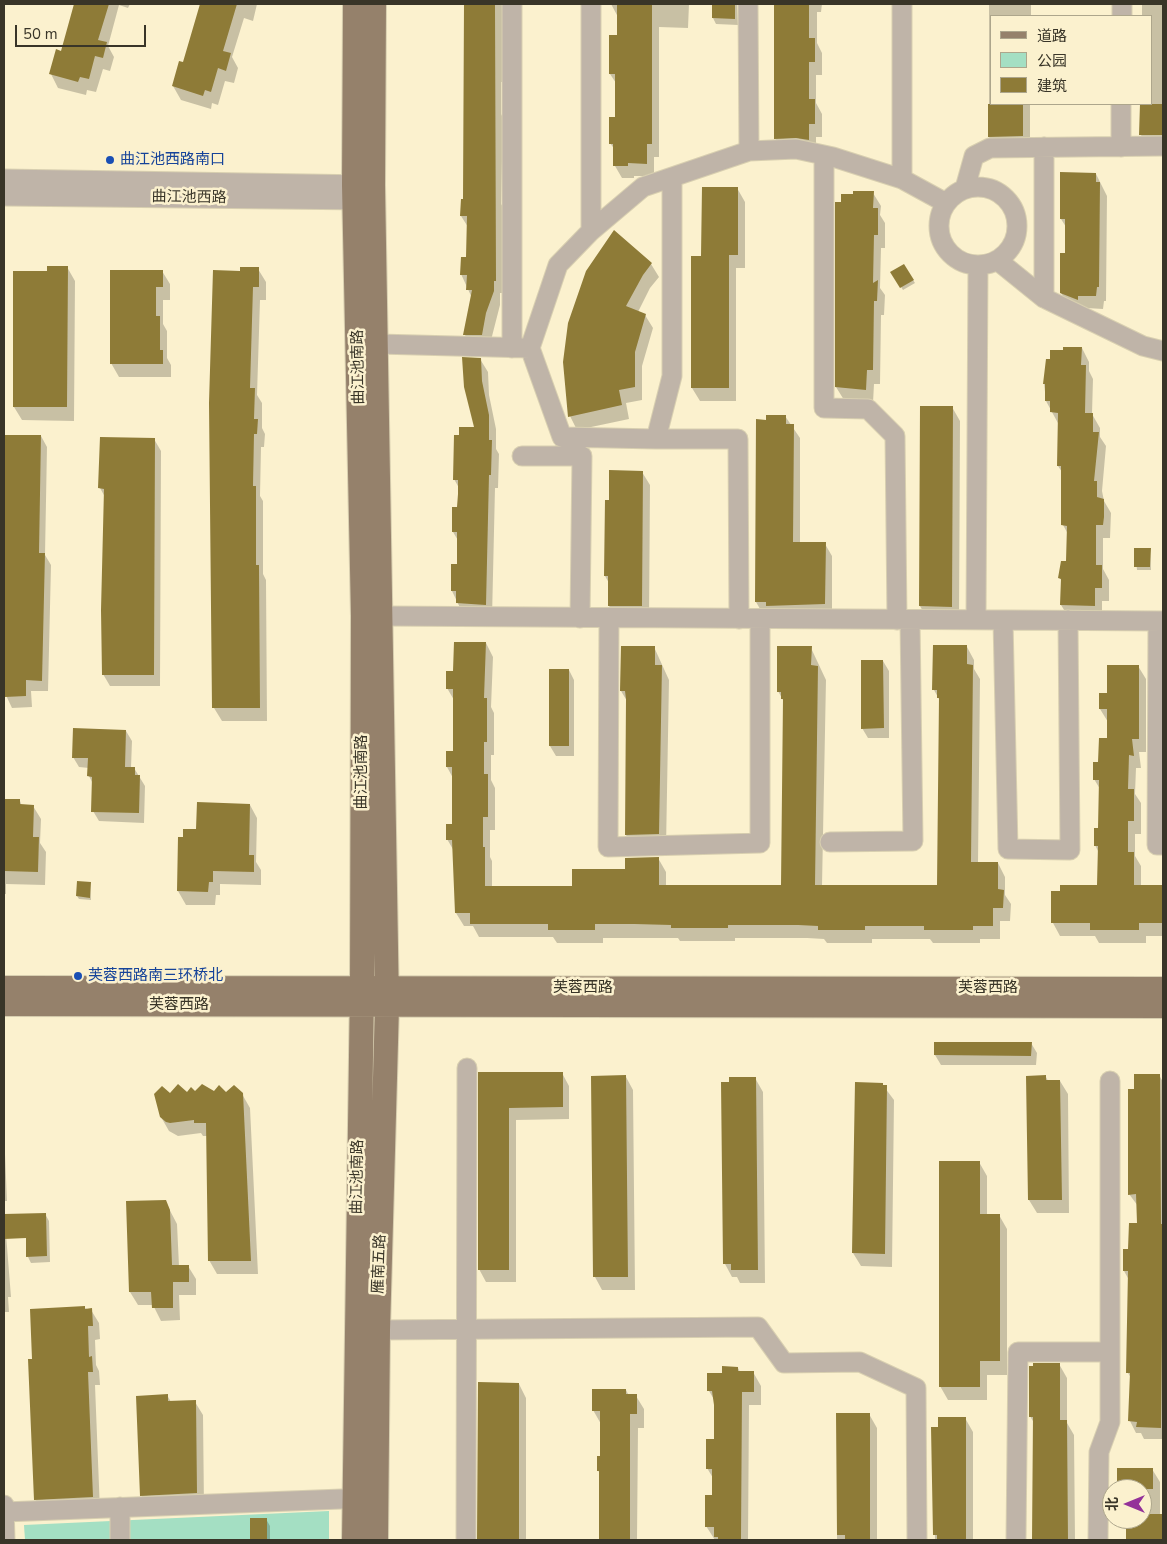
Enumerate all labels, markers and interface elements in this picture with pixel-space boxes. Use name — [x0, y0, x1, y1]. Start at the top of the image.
scale bar — [18, 15, 149, 47]
legend — [990, 15, 1152, 105]
text: 50 m — [23, 24, 58, 44]
text: 道路 — [1037, 26, 1067, 46]
text: 公园 — [1037, 51, 1067, 71]
text: 建筑 — [1037, 76, 1067, 96]
place label: 曲江池西路南口 — [120, 151, 225, 169]
marker: 曲江池西路南口 — [104, 154, 116, 166]
street label: 曲江池西路 — [151, 188, 227, 208]
street label: 曲江池南路 — [349, 329, 369, 405]
street label: 曲江池南路 — [353, 735, 371, 809]
place label: 芙蓉西路南三环桥北 — [88, 967, 223, 985]
marker: 芙蓉西路南三环桥北 — [72, 970, 84, 982]
street label: 芙蓉西路 — [553, 979, 613, 997]
street label: 芙蓉西路 — [958, 979, 1018, 997]
street label: 芙蓉西路 — [149, 996, 209, 1014]
street label: 曲江池南路 — [348, 1139, 368, 1215]
street label: 雁南五路 — [370, 1234, 390, 1294]
north arrow — [1102, 1479, 1152, 1529]
text: 北 — [1103, 1497, 1122, 1511]

